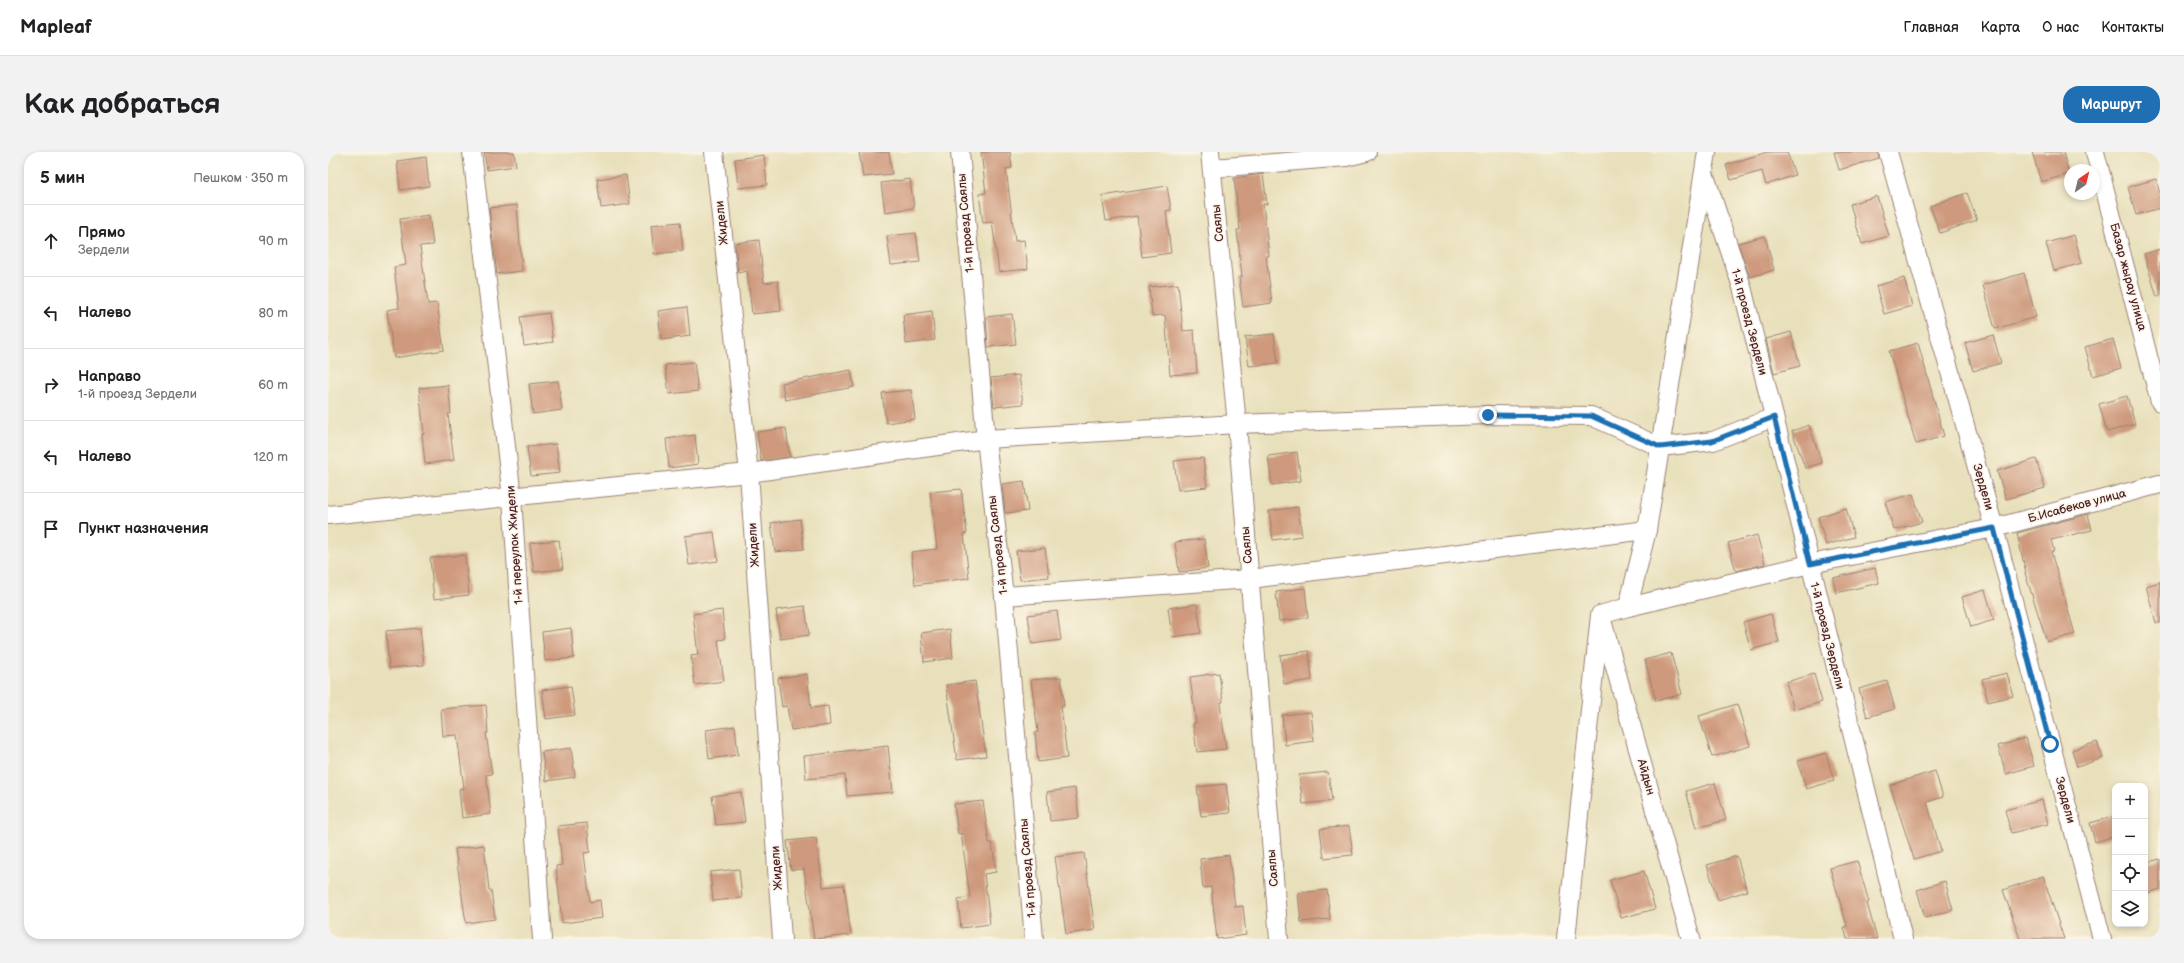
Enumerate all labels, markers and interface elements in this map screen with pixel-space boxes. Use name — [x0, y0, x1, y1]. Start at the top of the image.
text: Mapleaf — [20, 16, 92, 39]
text: Главная — [1904, 19, 1959, 36]
text: Карта — [1981, 19, 2020, 36]
text: О нас — [2042, 19, 2079, 36]
text: Контакты — [2101, 19, 2164, 36]
button: Маршрут — [2063, 86, 2160, 123]
text: Как добраться — [24, 88, 221, 121]
north arrow — [2064, 164, 2100, 200]
text: 5 мин — [40, 168, 85, 188]
text: Пешком · 350 m — [193, 170, 288, 186]
street label: 1-й проезд Саялы — [954, 173, 978, 273]
street label: Жидели — [712, 200, 732, 246]
street label: Саялы — [1209, 204, 1227, 242]
street label: Базар жырау улица — [2106, 221, 2150, 333]
text: Прямо — [78, 223, 125, 242]
icon: ahead — [40, 230, 62, 252]
text: 90 m — [259, 233, 288, 249]
text: Зердели — [78, 242, 130, 258]
street label: 1-й проезд Зердели — [1728, 267, 1770, 377]
icon: left — [40, 302, 62, 324]
text: Налево — [78, 303, 131, 322]
text: 80 m — [259, 305, 288, 321]
text: Направо — [78, 367, 141, 386]
icon: right — [40, 374, 62, 396]
text: 60 m — [258, 377, 288, 393]
text: 1-й проезд Зердели — [78, 386, 197, 402]
route end — [1479, 406, 1497, 424]
icon: left — [40, 446, 62, 468]
text: Налево — [78, 447, 131, 466]
text: 120 m — [253, 449, 288, 465]
street label: Зердели — [1969, 462, 1997, 512]
street label: 1-й переулок Жидели — [503, 485, 527, 605]
street label: Б.Исабеков улица — [2026, 486, 2128, 526]
street label: 1-й проезд Саялы — [984, 495, 1012, 595]
icon: arrive — [40, 518, 62, 540]
text: Пункт назначения — [78, 519, 209, 538]
street label: Жидели — [745, 522, 763, 568]
street label: Саялы — [1238, 526, 1256, 564]
street label: 1-й проезд Зердели — [1806, 581, 1848, 691]
route start — [2041, 735, 2059, 753]
street label: Айдын — [1633, 756, 1658, 797]
street label: Зердели — [2052, 775, 2078, 825]
map controls — [2112, 783, 2148, 927]
button: + — [2112, 783, 2148, 819]
street label: 1-й проезд Саялы — [1016, 818, 1040, 918]
button: − — [2112, 819, 2148, 855]
street label: Жидели — [768, 845, 786, 891]
street label: Саялы — [1264, 849, 1282, 887]
button: locate — [2112, 855, 2148, 891]
button: layers — [2112, 891, 2148, 927]

